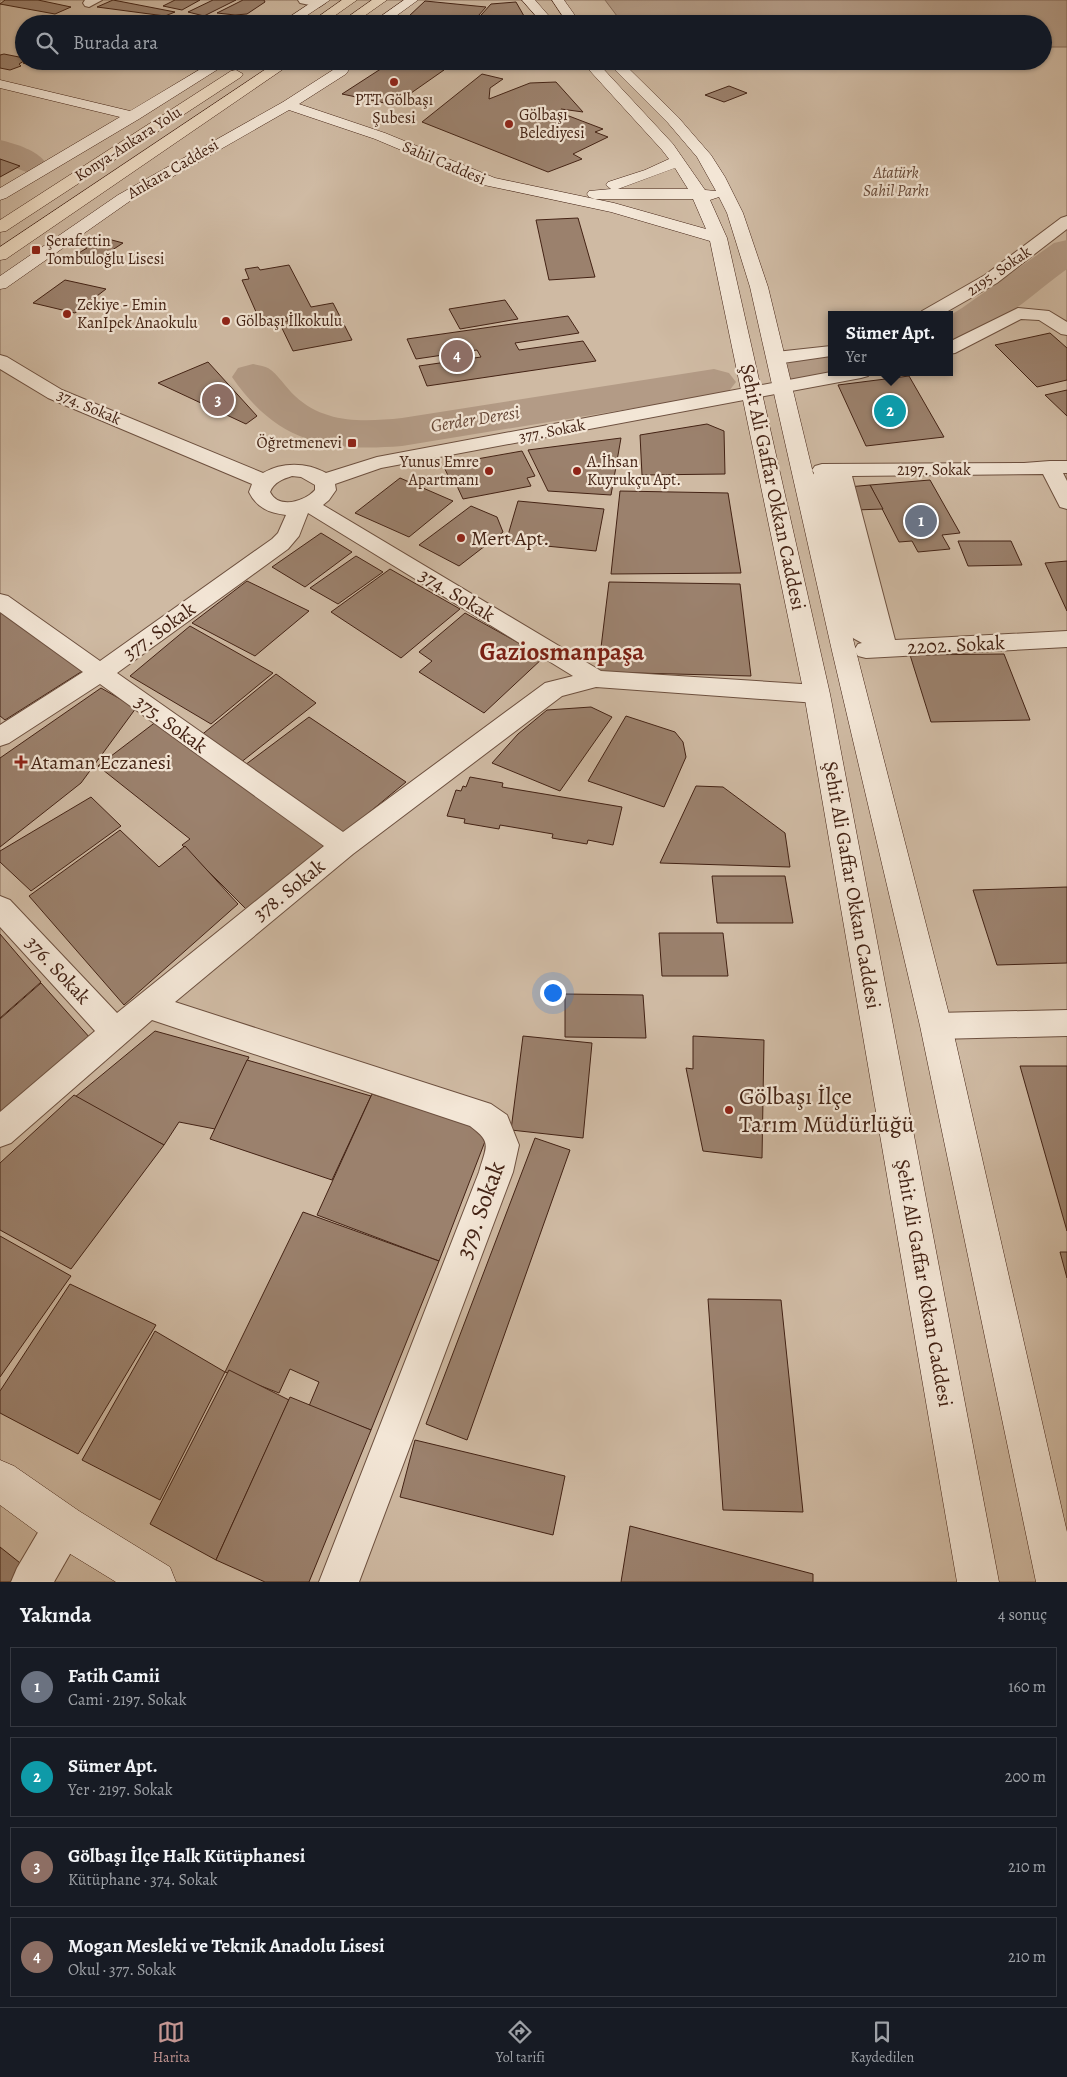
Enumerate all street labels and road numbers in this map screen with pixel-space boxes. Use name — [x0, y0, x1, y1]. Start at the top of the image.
street label: Konya-Ankara Yolu — [70, 101, 186, 187]
street label: Ankara Caddesi — [122, 134, 223, 205]
street label: Sahil Caddesi — [399, 136, 489, 190]
street label: 2195. Sokak — [962, 241, 1036, 301]
street label: Şehit Ali Gaffar Okkan Caddesi — [734, 361, 812, 613]
street label: 374. Sokak — [54, 384, 124, 430]
street label: 377. Sokak — [517, 414, 587, 448]
street label: 2197. Sokak — [897, 459, 971, 481]
street label: 374. Sokak — [414, 562, 500, 628]
street label: 377. Sokak — [117, 595, 201, 667]
street label: 2202. Sokak — [906, 629, 1006, 661]
street label: 375. Sokak — [129, 688, 213, 760]
street label: Şehit Ali Gaffar Okkan Caddesi — [817, 759, 887, 1011]
street label: 378. Sokak — [247, 853, 331, 927]
street label: 376. Sokak — [19, 930, 97, 1010]
street label: 379. Sokak — [448, 1157, 512, 1263]
street label: Şehit Ali Gaffar Okkan Caddesi — [889, 1157, 959, 1409]

